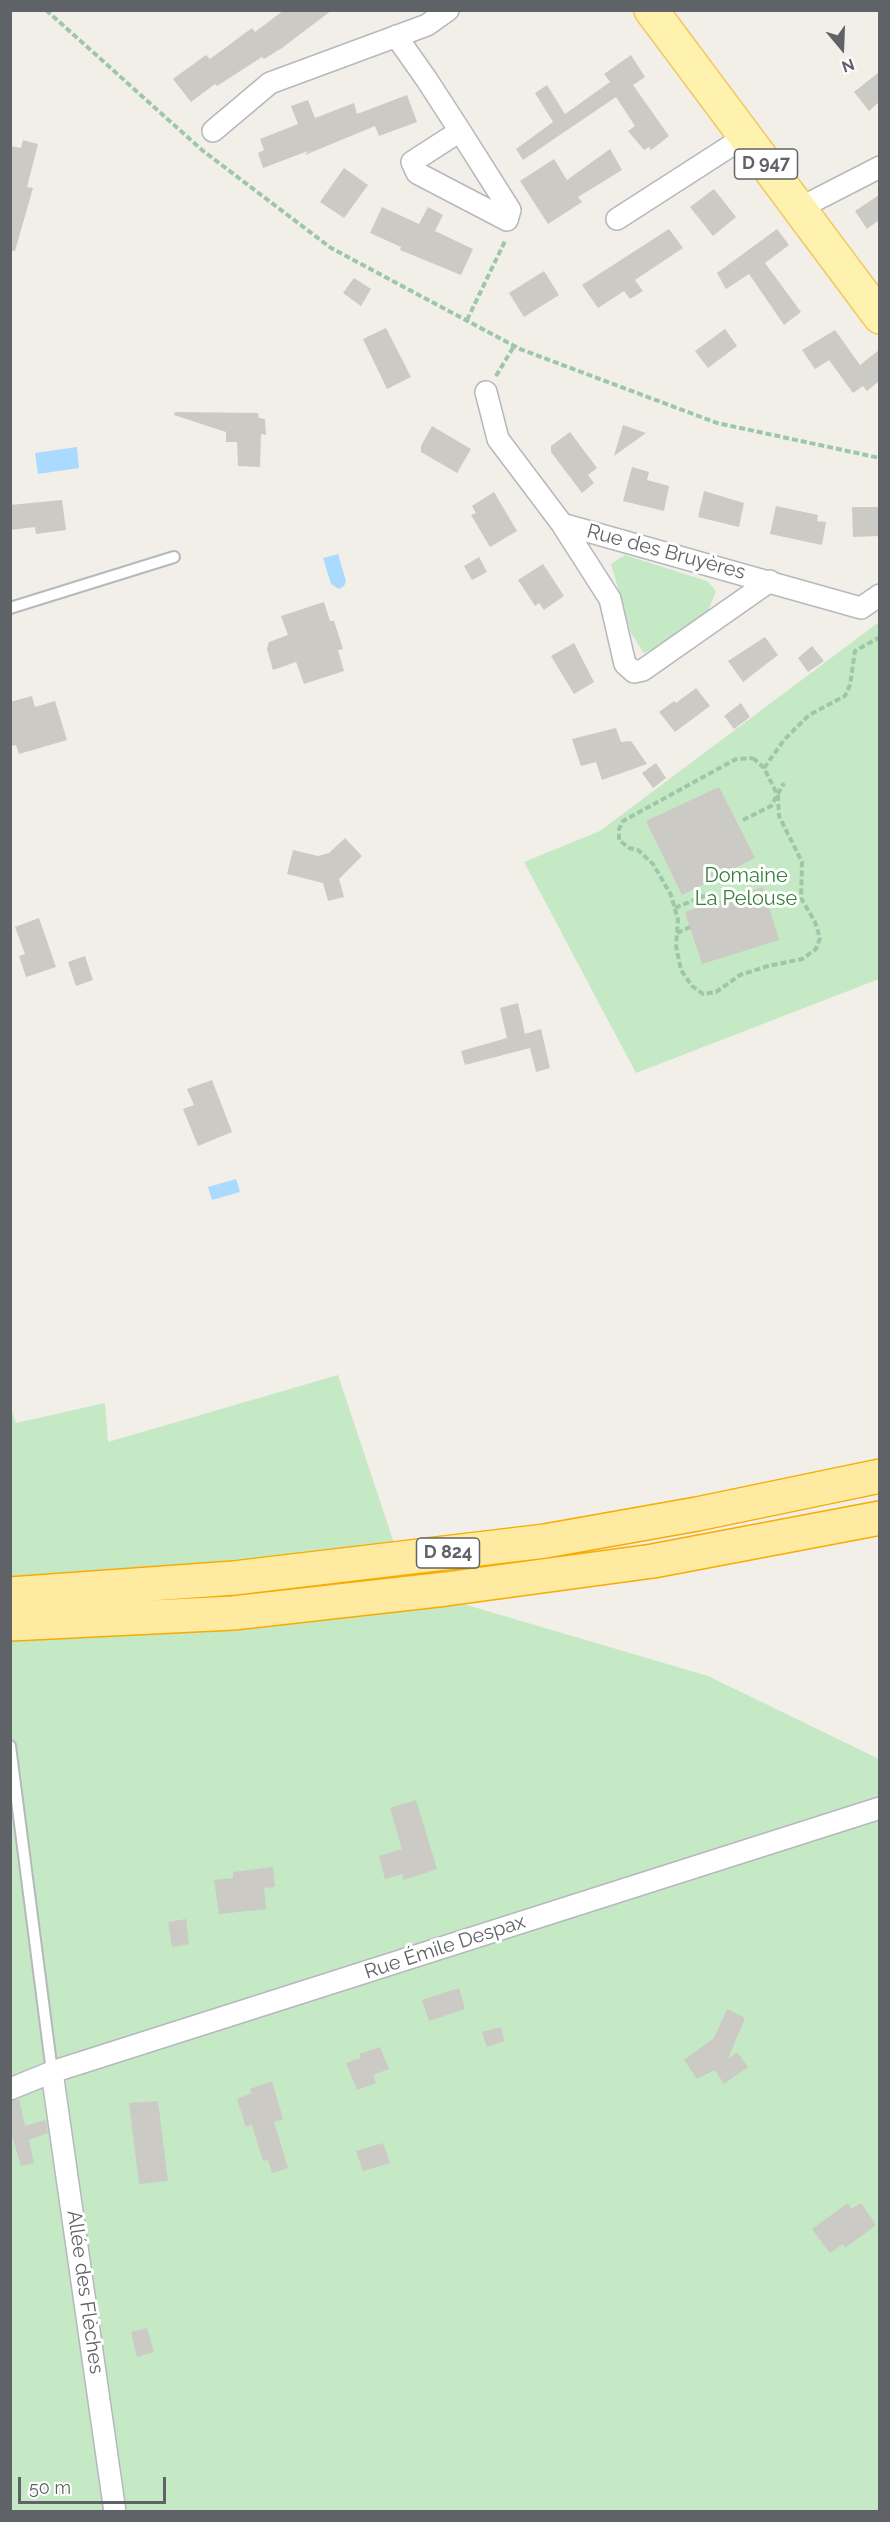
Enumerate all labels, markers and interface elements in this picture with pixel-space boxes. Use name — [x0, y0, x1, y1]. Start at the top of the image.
north arrow — [812, 18, 872, 78]
text: N — [839, 55, 857, 76]
road number: D 947 — [734, 149, 798, 179]
street label: Rue des Bruyères — [584, 519, 748, 585]
park label: Domaine La Pelouse — [695, 864, 797, 911]
road number: D 824 — [416, 1538, 480, 1568]
street label: Rue Émile Despax — [362, 1910, 528, 1984]
street label: Allée des Flèches — [62, 2209, 108, 2375]
scale bar — [21, 2465, 170, 2503]
text: 50 m — [29, 2477, 71, 2498]

